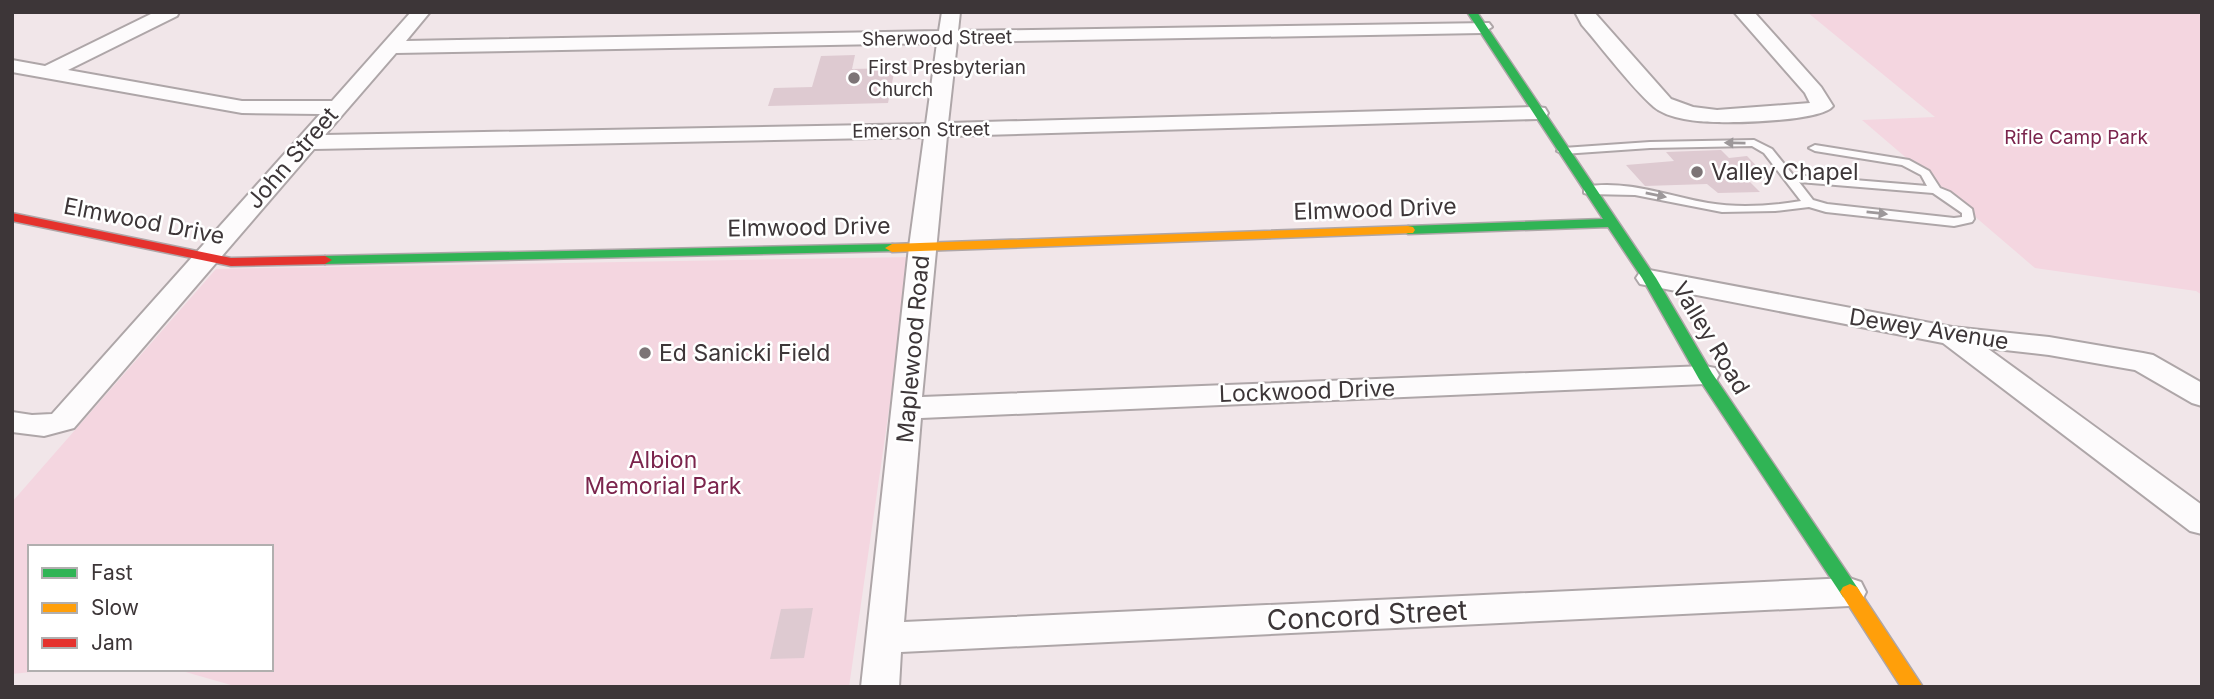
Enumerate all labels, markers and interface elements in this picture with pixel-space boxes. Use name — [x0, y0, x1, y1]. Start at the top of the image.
street label: Sherwood Street — [862, 25, 1012, 51]
place label: First Presbyterian Church — [868, 56, 1026, 101]
marker: First Presbyterian Church — [846, 70, 862, 86]
street label: John Street — [240, 101, 344, 215]
street label: Emerson Street — [852, 117, 990, 143]
park label: Rifle Camp Park — [2004, 126, 2148, 149]
one-way arrow — [1724, 137, 1746, 149]
place label: Valley Chapel — [1711, 158, 1859, 186]
marker: Valley Chapel — [1689, 164, 1705, 180]
one-way arrow — [1645, 189, 1667, 200]
street label: Elmwood Drive — [61, 192, 227, 250]
street label: Elmwood Drive — [1293, 192, 1457, 226]
one-way arrow — [1866, 208, 1888, 219]
street label: Elmwood Drive — [727, 212, 891, 242]
street label: Maplewood Road — [891, 254, 935, 444]
street label: Valley Road — [1666, 277, 1756, 399]
street label: Dewey Avenue — [1847, 303, 2011, 355]
place label: Ed Sanicki Field — [659, 339, 830, 367]
marker: Ed Sanicki Field — [637, 345, 653, 361]
street label: Lockwood Drive — [1218, 374, 1396, 408]
park label: Albion Memorial Park — [585, 446, 742, 500]
legend — [28, 545, 273, 671]
text: Fast — [91, 560, 133, 585]
street label: Concord Street — [1266, 593, 1468, 637]
text: Slow — [91, 595, 139, 620]
text: Jam — [91, 630, 133, 655]

